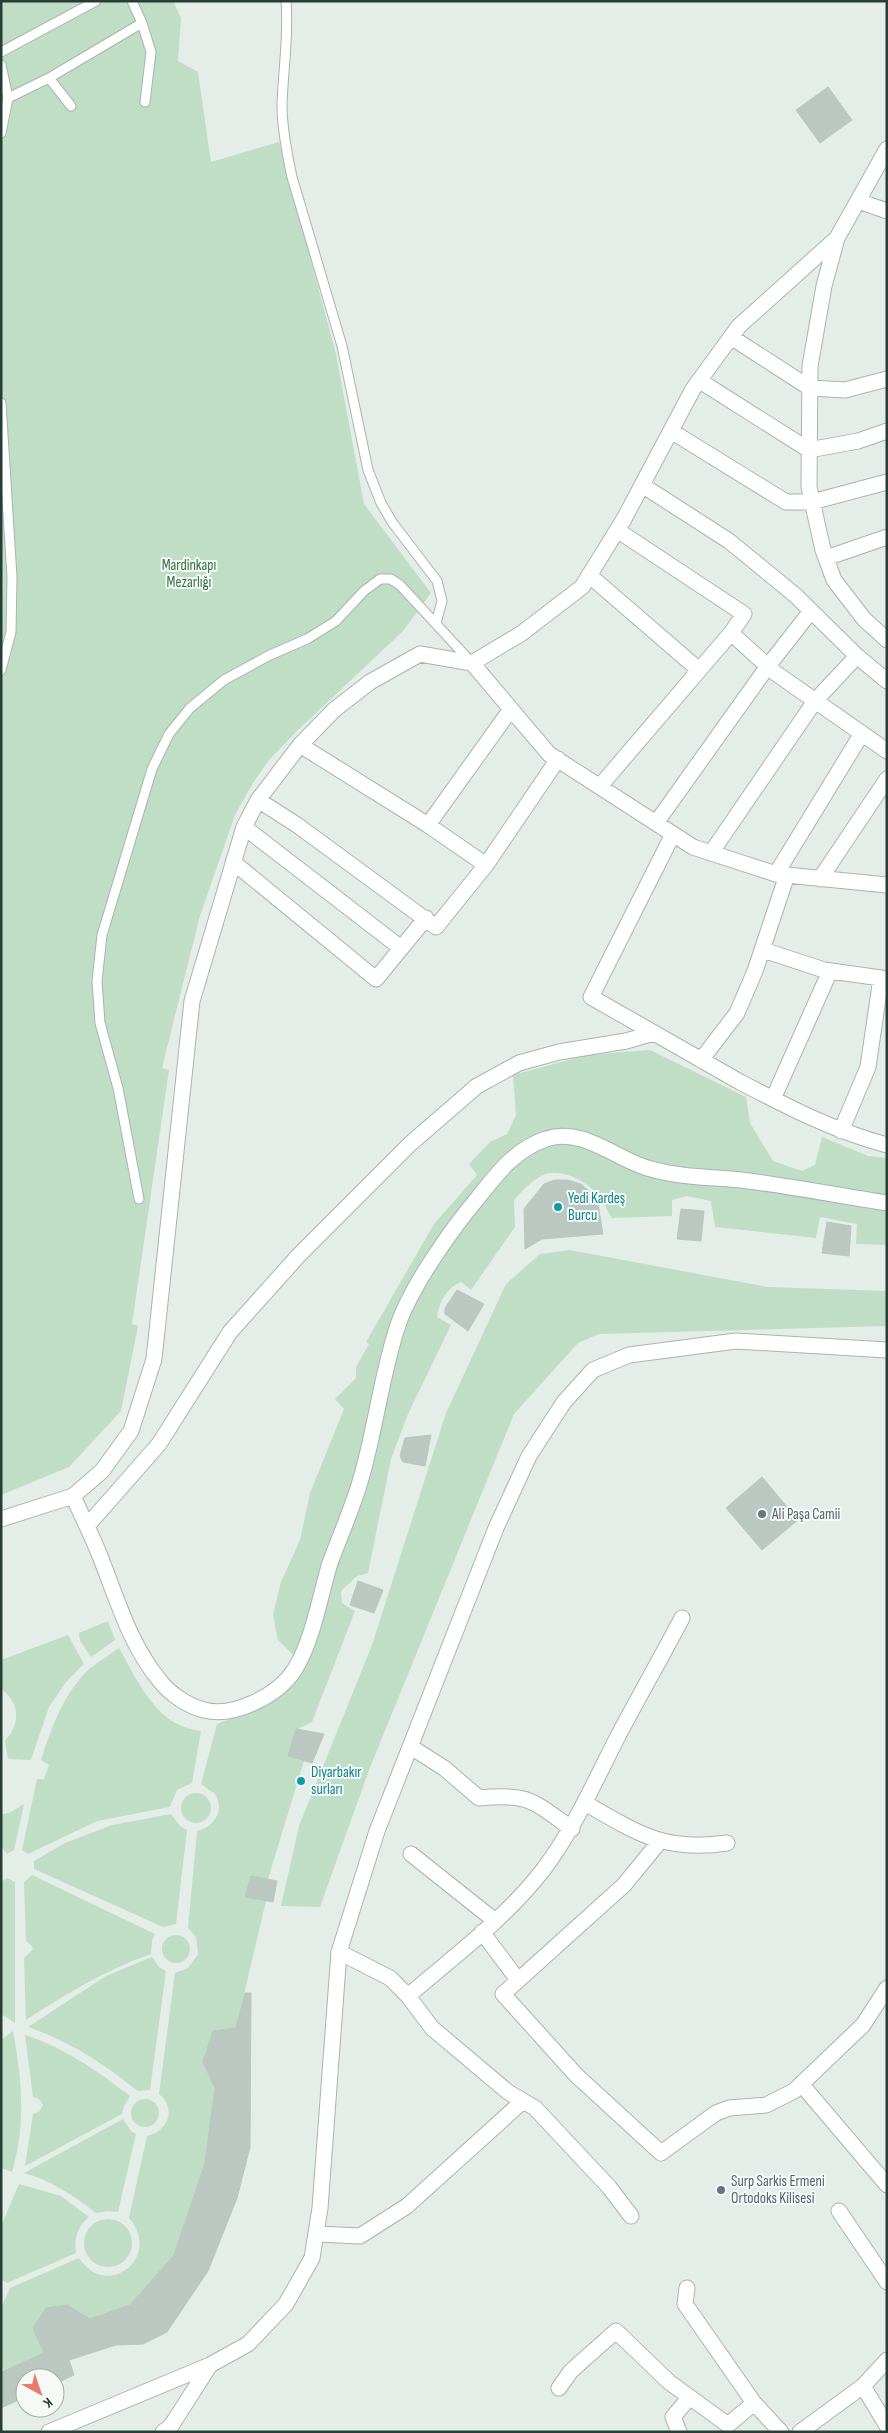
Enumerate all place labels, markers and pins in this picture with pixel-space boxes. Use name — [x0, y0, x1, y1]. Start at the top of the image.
place label: Yedi Kardeş Burcu — [568, 1189, 625, 1225]
marker: Yedi Kardeş Burcu — [552, 1201, 564, 1213]
place label: Ali Paşa Camii — [771, 1505, 841, 1524]
marker: Ali Paşa Camii — [756, 1508, 768, 1520]
place label: Diyarbakır surları — [311, 1763, 362, 1799]
marker: Diyarbakır surları — [295, 1775, 307, 1787]
place label: Surp Sarkis Ermeni Ortodoks Kilisesi — [731, 2172, 825, 2208]
marker: Surp Sarkis Ermeni Ortodoks Kilisesi — [715, 2184, 727, 2196]

